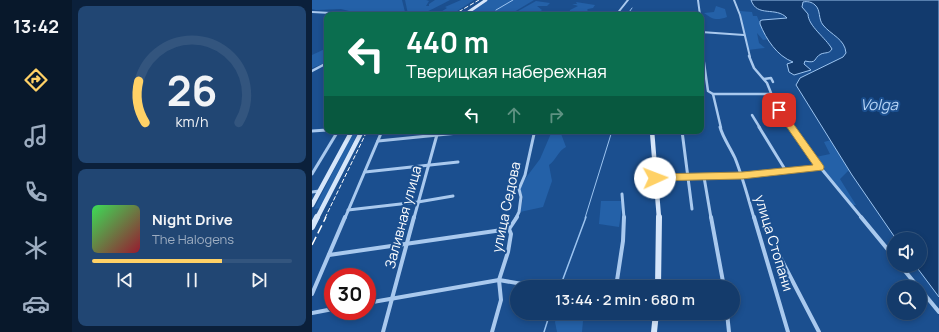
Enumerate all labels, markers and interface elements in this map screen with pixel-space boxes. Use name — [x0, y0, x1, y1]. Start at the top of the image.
text: 13:42 — [13, 14, 59, 38]
text: 440 m — [406, 23, 489, 61]
icon: left — [340, 28, 392, 80]
text: Тверицкая набережная — [406, 59, 607, 83]
text: 26 — [167, 61, 217, 117]
icon: directions — [22, 66, 50, 94]
pin — [762, 93, 796, 127]
water label: Volga — [860, 94, 899, 115]
icon: arrive — [768, 99, 790, 121]
icon: left — [461, 104, 483, 126]
icon: ahead — [503, 104, 525, 126]
icon: right — [545, 104, 567, 126]
text: km/h — [175, 111, 209, 130]
icon: music — [22, 122, 50, 150]
position arrow — [634, 157, 676, 199]
street label: улица Седова — [487, 160, 524, 254]
street label: Заливная улица — [380, 163, 425, 270]
icon: phone — [22, 178, 50, 206]
street label: улица Стопани — [751, 192, 798, 293]
text: Night Drive — [152, 209, 233, 230]
text: The Halogens — [152, 230, 234, 248]
map controls — [887, 232, 927, 320]
button: sound — [887, 232, 927, 272]
icon: climate — [22, 234, 50, 262]
speed limit sign: 30 — [324, 268, 376, 320]
icon: previous — [114, 269, 136, 291]
icon: pause — [181, 269, 203, 291]
icon: next — [248, 269, 270, 291]
button: search — [887, 280, 927, 320]
text: 13:44 · 2 min · 680 m — [555, 289, 695, 310]
icon: car — [22, 290, 50, 318]

